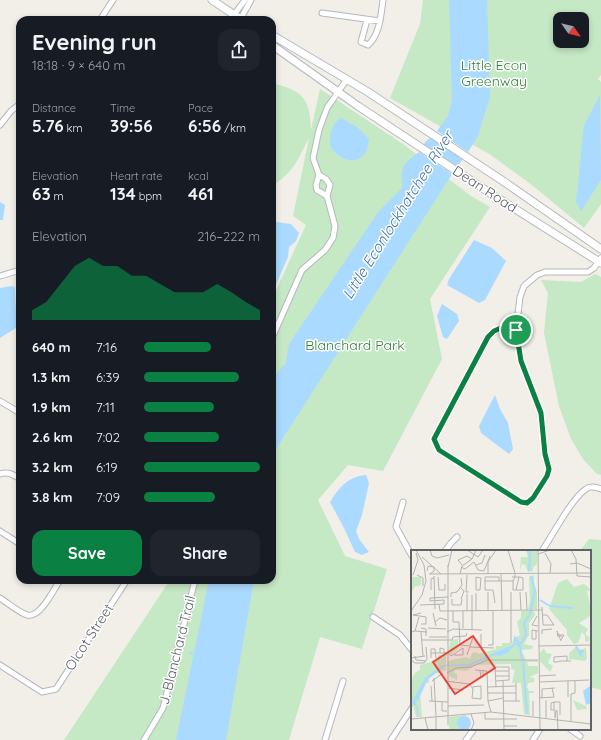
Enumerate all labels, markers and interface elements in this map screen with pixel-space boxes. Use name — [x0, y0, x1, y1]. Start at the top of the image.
north arrow — [553, 12, 589, 48]
map controls — [553, 12, 589, 48]
text: Evening run — [32, 28, 157, 56]
button: share — [218, 29, 260, 71]
park label: Little Econ Greenway — [461, 56, 527, 90]
text: 18:18 · 9 × 640 m — [32, 57, 125, 73]
text: Distance — [32, 101, 76, 115]
text: Time — [110, 101, 135, 115]
text: Pace — [188, 101, 213, 115]
text: 5.76 — [32, 115, 64, 136]
text: 39:56 — [110, 115, 153, 136]
text: 6:56 — [188, 115, 221, 136]
text: km — [64, 121, 83, 135]
text: /km — [221, 121, 246, 135]
water label: Little Econlockhatchee River — [338, 125, 458, 302]
street label: Dean Road — [449, 161, 521, 217]
text: Elevation — [32, 169, 78, 183]
text: Heart rate — [110, 169, 162, 183]
text: kcal — [188, 169, 209, 183]
text: 63 — [32, 183, 51, 204]
text: 134 — [110, 183, 136, 204]
text: 461 — [188, 183, 214, 204]
text: m — [51, 189, 64, 203]
text: bpm — [136, 189, 162, 203]
text: Elevation — [32, 228, 87, 244]
text: 216–222 m — [197, 228, 260, 244]
pin — [499, 313, 533, 347]
icon: arrive — [505, 319, 527, 341]
park label: Blanchard Park — [305, 336, 405, 354]
text: 640 m — [32, 339, 70, 355]
text: 7:16 — [96, 339, 117, 355]
text: 1.3 km — [32, 369, 70, 385]
text: 6:39 — [96, 369, 120, 385]
text: 1.9 km — [32, 399, 71, 415]
text: 7:11 — [96, 399, 115, 415]
text: 2.6 km — [32, 429, 73, 445]
text: 7:02 — [96, 429, 120, 445]
text: 3.2 km — [32, 459, 73, 475]
text: 6:19 — [96, 459, 118, 475]
text: 3.8 km — [32, 489, 72, 505]
text: 7:09 — [96, 489, 120, 505]
button: Save — [32, 530, 142, 576]
button: Share — [150, 530, 260, 576]
inset map — [411, 550, 591, 730]
street label: J. Blanchard Trail — [155, 594, 199, 706]
street label: Olcot Street — [61, 600, 117, 674]

